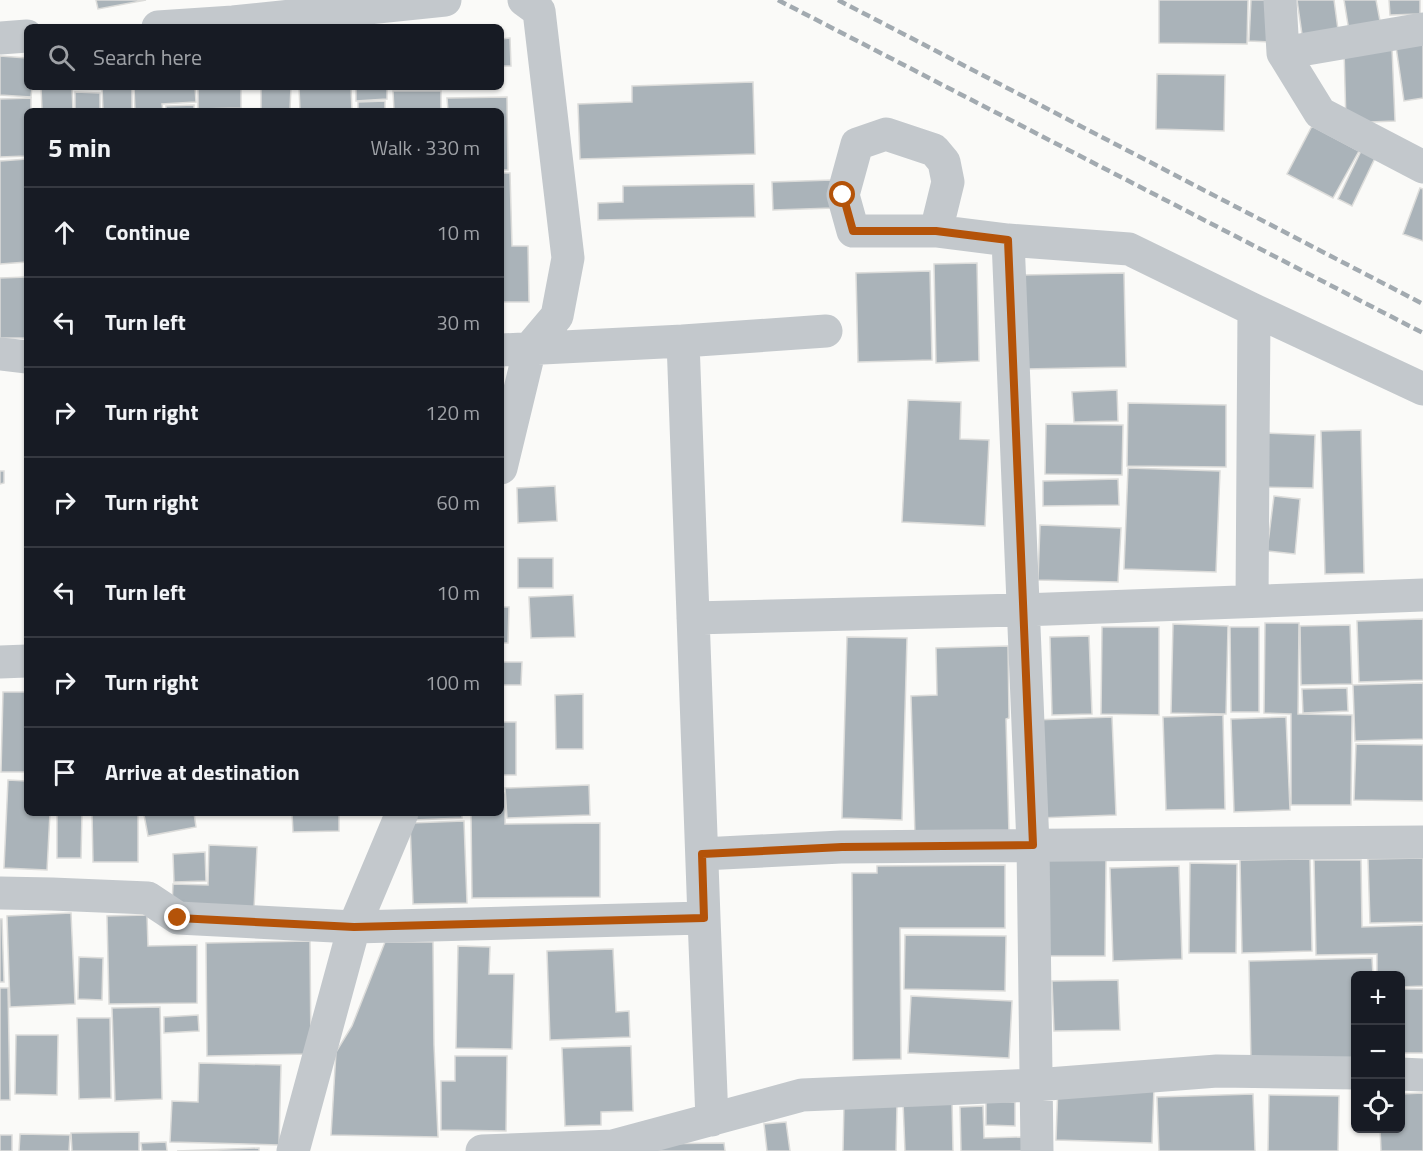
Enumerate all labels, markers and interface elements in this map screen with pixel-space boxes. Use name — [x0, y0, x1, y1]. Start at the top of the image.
search box — [24, 24, 504, 90]
text: Search here — [93, 40, 202, 74]
icon: search — [45, 41, 78, 74]
text: 5 min — [48, 128, 111, 167]
text: Walk · 330 m — [371, 132, 480, 163]
route start — [829, 181, 855, 207]
text: Continue — [105, 215, 190, 249]
icon: ahead — [48, 216, 81, 249]
text: 10 m — [436, 217, 480, 248]
text: Turn left — [105, 305, 186, 339]
icon: left — [48, 306, 81, 339]
text: 30 m — [436, 307, 480, 338]
text: Turn right — [105, 395, 199, 429]
icon: right — [48, 396, 81, 429]
text: 120 m — [425, 397, 480, 428]
text: Turn right — [105, 485, 199, 519]
icon: right — [48, 486, 81, 519]
text: 60 m — [436, 487, 480, 518]
text: Turn left — [105, 575, 186, 609]
icon: left — [48, 576, 81, 609]
text: 10 m — [436, 577, 480, 608]
text: Turn right — [105, 665, 199, 699]
icon: right — [48, 666, 81, 699]
text: 100 m — [425, 667, 480, 698]
text: Arrive at destination — [105, 755, 300, 789]
icon: arrive — [48, 756, 81, 789]
route end — [164, 904, 190, 930]
map controls — [1351, 971, 1405, 1133]
button: + — [1351, 971, 1405, 1025]
button: − — [1351, 1025, 1405, 1079]
button: locate — [1351, 1079, 1405, 1133]

